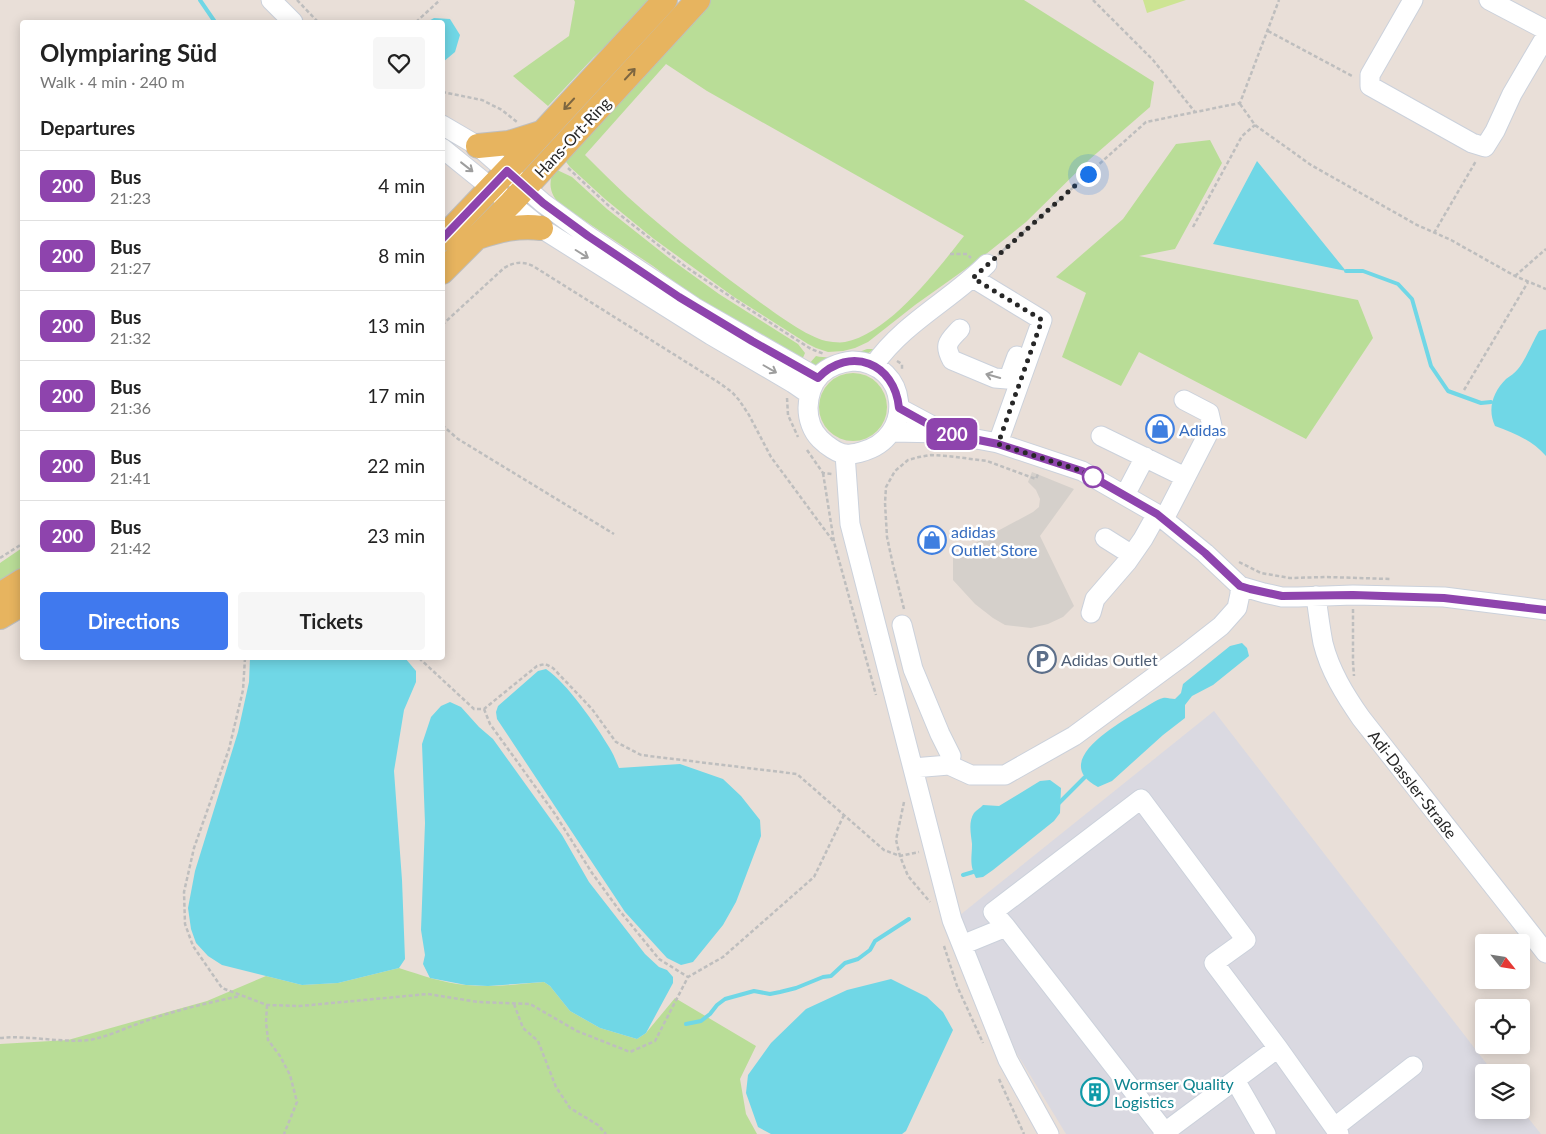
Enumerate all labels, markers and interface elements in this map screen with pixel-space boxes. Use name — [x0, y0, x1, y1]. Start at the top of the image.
button: heart — [373, 37, 425, 89]
text: Olympiaring Süd — [40, 38, 217, 67]
one-way arrow — [624, 68, 636, 81]
text: Walk · 4 min · 240 m — [40, 72, 185, 91]
street label: Hans-Ort-Ring — [530, 93, 614, 181]
one-way arrow — [563, 98, 575, 111]
text: Departures — [40, 116, 135, 139]
one-way arrow — [460, 162, 473, 173]
your location — [1076, 162, 1101, 187]
text: Bus — [110, 165, 141, 188]
text: 4 min — [378, 174, 425, 197]
text: 200 — [52, 175, 83, 197]
text: 21:23 — [110, 188, 151, 207]
text: Bus — [110, 235, 141, 258]
text: 8 min — [378, 244, 425, 267]
text: 200 — [52, 245, 83, 267]
one-way arrow — [575, 250, 589, 260]
text: 21:27 — [110, 258, 151, 277]
text: Bus — [110, 305, 141, 328]
text: 13 min — [367, 314, 425, 337]
text: 200 — [52, 315, 83, 337]
text: 21:32 — [110, 328, 151, 347]
one-way arrow — [762, 364, 776, 374]
one-way arrow — [985, 371, 1001, 381]
text: Bus — [110, 375, 141, 398]
text: 17 min — [367, 384, 425, 407]
text: 200 — [52, 385, 83, 407]
text: 21:36 — [110, 398, 151, 417]
shop icon: Adidas — [1145, 414, 1175, 444]
line badge: 200 — [923, 418, 981, 450]
place label: Adidas — [1179, 420, 1226, 439]
text: 200 — [936, 423, 968, 445]
text: Bus — [110, 445, 141, 468]
text: 22 min — [367, 454, 425, 477]
text: 200 — [52, 455, 83, 477]
unlabelled marker — [1082, 466, 1104, 488]
text: 21:41 — [110, 468, 151, 487]
text: Bus — [110, 515, 141, 538]
place label: adidas Outlet Store — [951, 522, 1037, 559]
text: 23 min — [367, 524, 425, 547]
text: 200 — [52, 525, 83, 547]
shop icon: adidas Outlet Store — [917, 525, 947, 555]
text: 21:42 — [110, 538, 151, 557]
button: Directions — [40, 592, 228, 650]
button: Tickets — [238, 592, 425, 650]
parking icon: Adidas Outlet — [1027, 644, 1057, 674]
place label: Adidas Outlet — [1061, 650, 1158, 669]
street label: Adi-Dassler-Straße — [1365, 726, 1461, 842]
north arrow — [1475, 934, 1530, 989]
map controls — [1475, 934, 1530, 1119]
button: locate — [1475, 999, 1530, 1054]
button: layers — [1475, 1064, 1530, 1119]
place label: Wormser Quality Logistics — [1114, 1074, 1235, 1111]
building icon: Wormser Quality Logistics — [1080, 1077, 1110, 1107]

